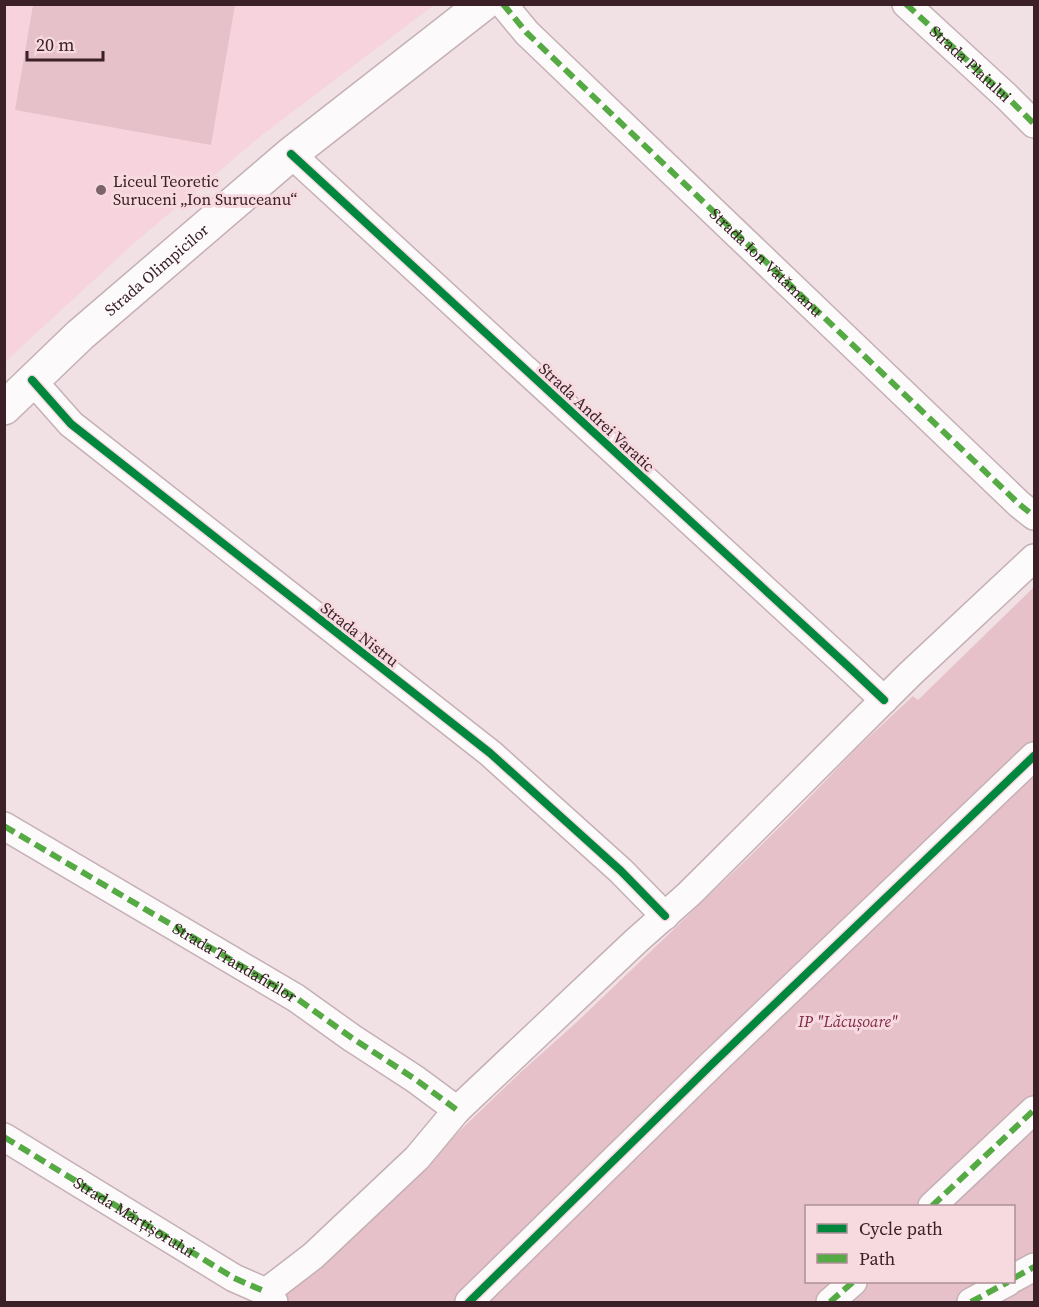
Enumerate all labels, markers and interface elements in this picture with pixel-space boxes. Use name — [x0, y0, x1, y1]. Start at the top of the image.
street label: Strada Plaiului — [925, 20, 1017, 107]
scale bar — [27, 24, 104, 62]
text: 20 m — [36, 32, 74, 57]
place label: Liceul Teoretic Suruceni „Ion Suruceanu“ — [113, 170, 298, 210]
marker: Liceul Teoretic Suruceni „Ion Suruceanu“ — [94, 183, 108, 197]
street label: Strada Ion Vătămanu — [705, 203, 828, 321]
street label: Strada Olimpicilor — [100, 218, 213, 320]
street label: Strada Andrei Varatic — [534, 357, 660, 477]
street label: Strada Nistru — [316, 597, 404, 671]
street label: Strada Trandafirilor — [169, 917, 301, 1007]
park label: IP "Lăcușoare" — [797, 1010, 898, 1032]
street label: Strada Mărțișorului — [70, 1171, 199, 1263]
legend — [805, 1205, 1015, 1283]
text: Cycle path — [859, 1216, 943, 1241]
text: Path — [859, 1246, 896, 1271]

